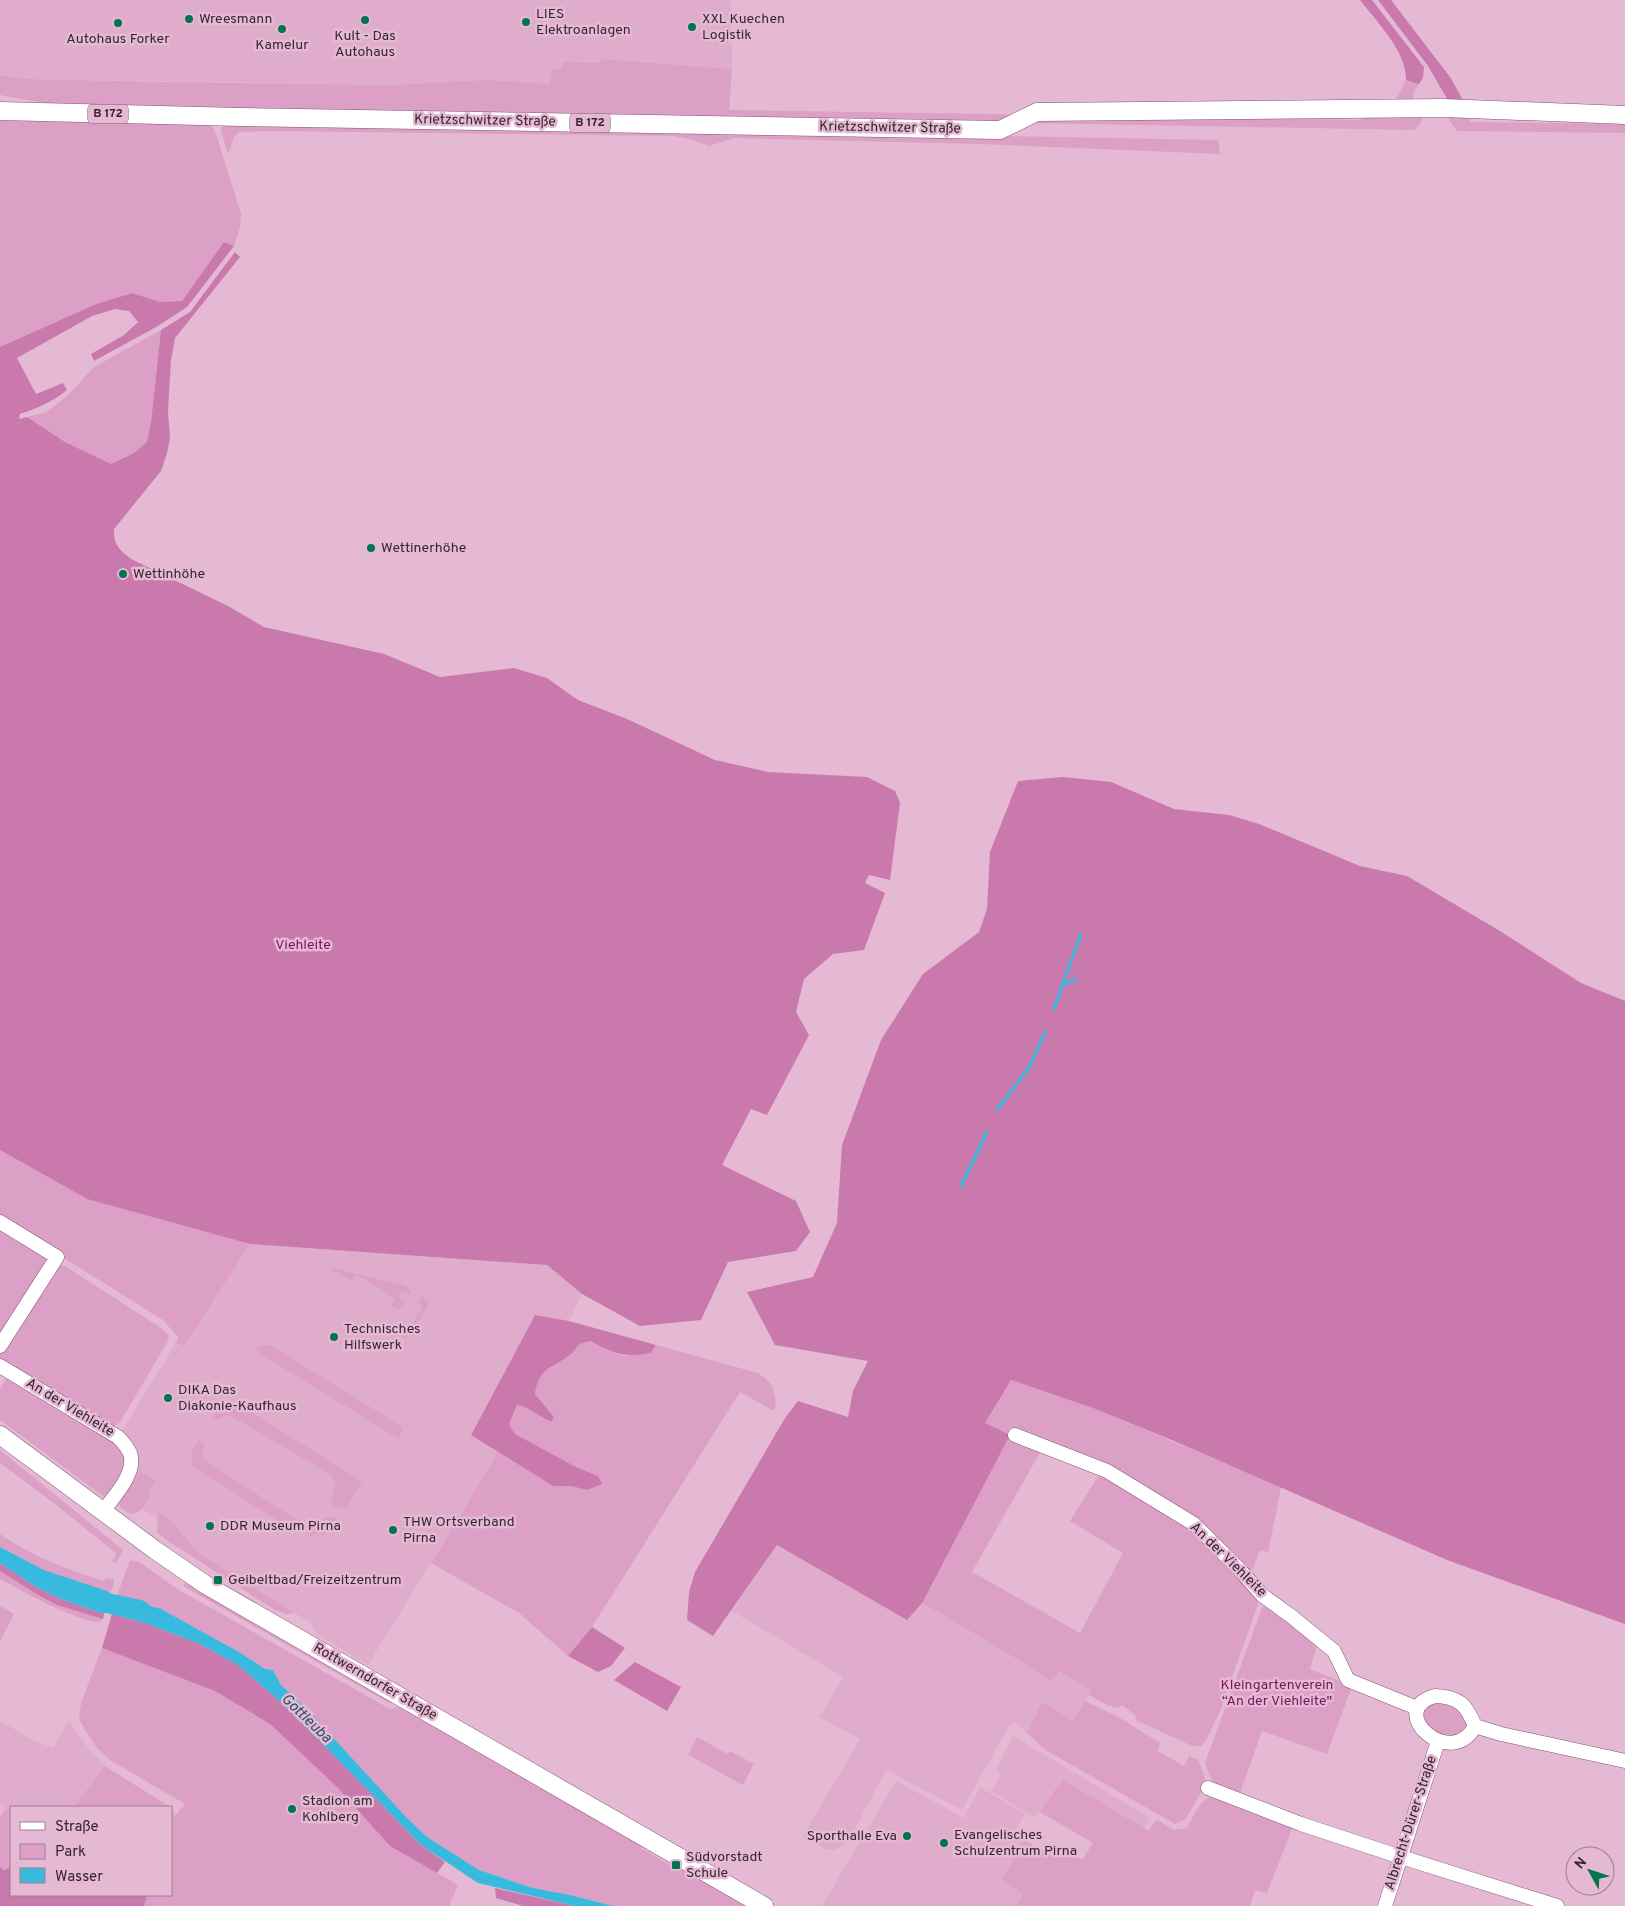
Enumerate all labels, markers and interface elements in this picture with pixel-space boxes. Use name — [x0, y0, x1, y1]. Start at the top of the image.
place label: LIES Elektroanlagen — [536, 6, 631, 39]
place label: Wreesmann — [199, 11, 272, 28]
place label: XXL Kuechen Logistik — [702, 11, 785, 44]
marker: Wreesmann — [183, 13, 195, 25]
marker: Kult - Das Autohaus — [359, 14, 371, 26]
marker: LIES Elektroanlagen — [520, 16, 532, 28]
marker: Autohaus Forker — [112, 17, 124, 29]
marker: XXL Kuechen Logistik — [686, 21, 698, 33]
marker: Kamelur — [276, 23, 288, 35]
place label: Kult - Das Autohaus — [334, 28, 396, 61]
place label: Autohaus Forker — [66, 31, 170, 48]
place label: Kamelur — [255, 37, 309, 54]
road number: B 172 — [88, 105, 128, 124]
street label: Krietzschwitzer Straße — [414, 111, 556, 131]
road number: B 172 — [570, 114, 610, 132]
street label: Krietzschwitzer Straße — [819, 118, 961, 138]
place label: Wettinerhöhe — [381, 540, 466, 557]
marker: Wettinerhöhe — [365, 542, 377, 554]
place label: Wettinhöhe — [133, 566, 205, 583]
marker: Wettinhöhe — [117, 568, 129, 580]
park label: Viehleite — [275, 937, 331, 954]
place label: Technisches Hilfswerk — [344, 1321, 421, 1354]
marker: Technisches Hilfswerk — [328, 1331, 340, 1343]
street label: An der Viehleite — [23, 1375, 117, 1441]
place label: DIKA Das Diakonie-Kaufhaus — [178, 1382, 296, 1415]
marker: DIKA Das Diakonie-Kaufhaus — [162, 1392, 174, 1404]
place label: THW Ortsverband Pirna — [403, 1514, 515, 1547]
place label: DDR Museum Pirna — [220, 1518, 341, 1535]
street label: An der Viehleite — [1186, 1519, 1270, 1601]
marker: DDR Museum Pirna — [204, 1520, 216, 1532]
marker: THW Ortsverband Pirna — [387, 1524, 399, 1536]
place label: Geibeltbad/Freizeitzentrum — [228, 1572, 402, 1589]
marker: Geibeltbad/Freizeitzentrum — [212, 1574, 224, 1586]
street label: Rottwerndorfer Straße — [310, 1640, 440, 1724]
park label: Kleingartenverein “An der Viehleite" — [1221, 1677, 1333, 1710]
water label: Gottleuba — [277, 1690, 336, 1748]
street label: Albrecht-Dürer-Straße — [1381, 1754, 1441, 1892]
place label: Stadion am Kohlberg — [302, 1793, 373, 1826]
marker: Stadion am Kohlberg — [286, 1803, 298, 1815]
legend — [10, 1806, 172, 1896]
text: Straße — [55, 1818, 99, 1837]
place label: Evangelisches Schulzentrum Pirna — [954, 1827, 1077, 1860]
place label: Sporthalle Eva — [807, 1828, 897, 1845]
marker: Sporthalle Eva — [901, 1830, 913, 1842]
marker: Evangelisches Schulzentrum Pirna — [938, 1837, 950, 1849]
text: Park — [55, 1843, 86, 1862]
north arrow — [1565, 1846, 1615, 1896]
place label: Südvorstadt Schule — [686, 1849, 763, 1882]
text: N — [1571, 1854, 1591, 1873]
marker: Südvorstadt Schule — [670, 1859, 682, 1871]
text: Wasser — [55, 1868, 103, 1887]

